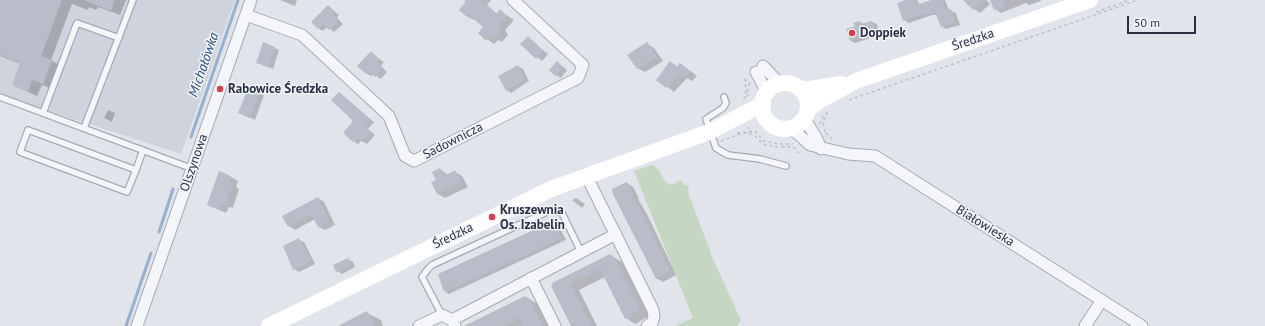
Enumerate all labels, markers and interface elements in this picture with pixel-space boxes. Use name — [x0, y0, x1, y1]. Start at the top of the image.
scale bar — [1129, 8, 1198, 34]
text: 50 m — [1134, 15, 1160, 30]
place label: Doppiek — [860, 25, 906, 41]
street label: Średzka — [950, 26, 996, 54]
marker: Doppiek — [847, 28, 857, 38]
water label: Michałówka — [185, 30, 223, 100]
place label: Rabowice Średzka — [228, 81, 328, 97]
marker: Rabowice Średzka — [215, 84, 225, 94]
street label: Sadownicza — [420, 119, 486, 163]
street label: Olszynowa — [177, 132, 211, 194]
place label: Kruszewnia Os. Izabelin — [500, 202, 565, 233]
street label: Białowieska — [953, 202, 1017, 250]
marker: Kruszewnia Os. Izabelin — [487, 212, 497, 222]
street label: Średzka — [430, 219, 476, 253]

